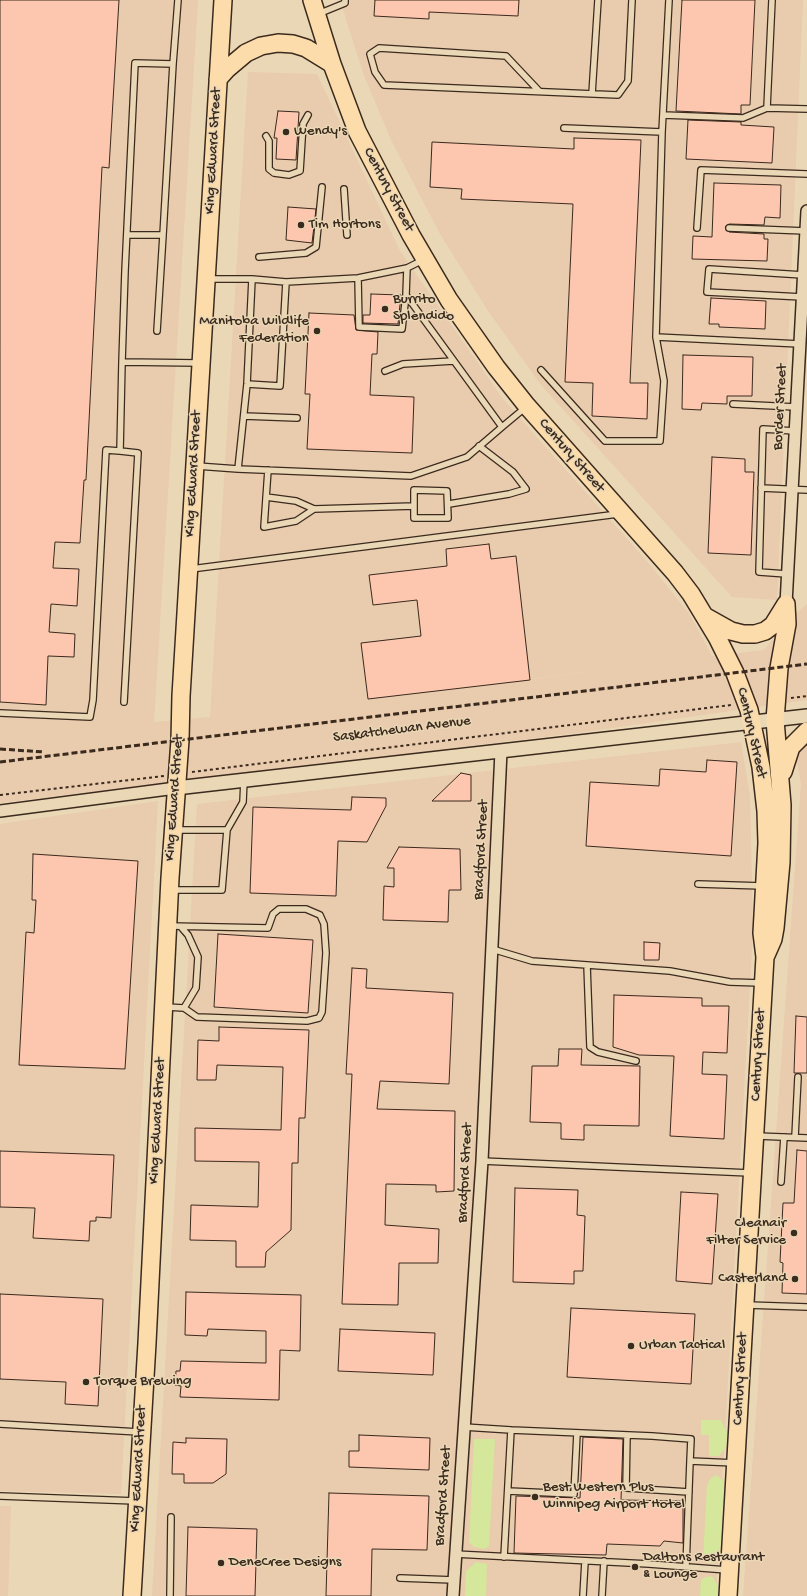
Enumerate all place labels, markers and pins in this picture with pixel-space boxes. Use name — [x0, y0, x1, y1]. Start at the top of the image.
place label: Wendy's — [294, 123, 347, 141]
marker: Wendy's — [281, 127, 291, 137]
place label: Tim Hortons — [309, 216, 380, 234]
marker: Tim Hortons — [296, 220, 306, 230]
place label: Burrito Splendido — [393, 291, 454, 326]
marker: Burrito Splendido — [380, 304, 390, 314]
place label: Manitoba Wildlife Federation — [199, 313, 309, 348]
marker: Manitoba Wildlife Federation — [312, 326, 322, 336]
place label: Cleanair Filter Service — [706, 1215, 786, 1250]
marker: Cleanair Filter Service — [789, 1228, 799, 1238]
place label: Casterland — [718, 1270, 787, 1288]
marker: Casterland — [790, 1274, 800, 1284]
place label: Urban Tactical — [639, 1337, 725, 1355]
marker: Urban Tactical — [626, 1341, 636, 1351]
place label: Torque Brewing — [94, 1373, 191, 1391]
marker: Torque Brewing — [81, 1377, 91, 1387]
place label: Best Western Plus Winnipeg Airport Hotel — [543, 1479, 685, 1514]
marker: Best Western Plus Winnipeg Airport Hotel — [530, 1492, 540, 1502]
place label: Daltons Restaurant & Lounge — [643, 1549, 764, 1584]
place label: DeneCree Designs — [229, 1554, 341, 1572]
marker: DeneCree Designs — [216, 1558, 226, 1568]
marker: Daltons Restaurant & Lounge — [630, 1562, 640, 1572]

